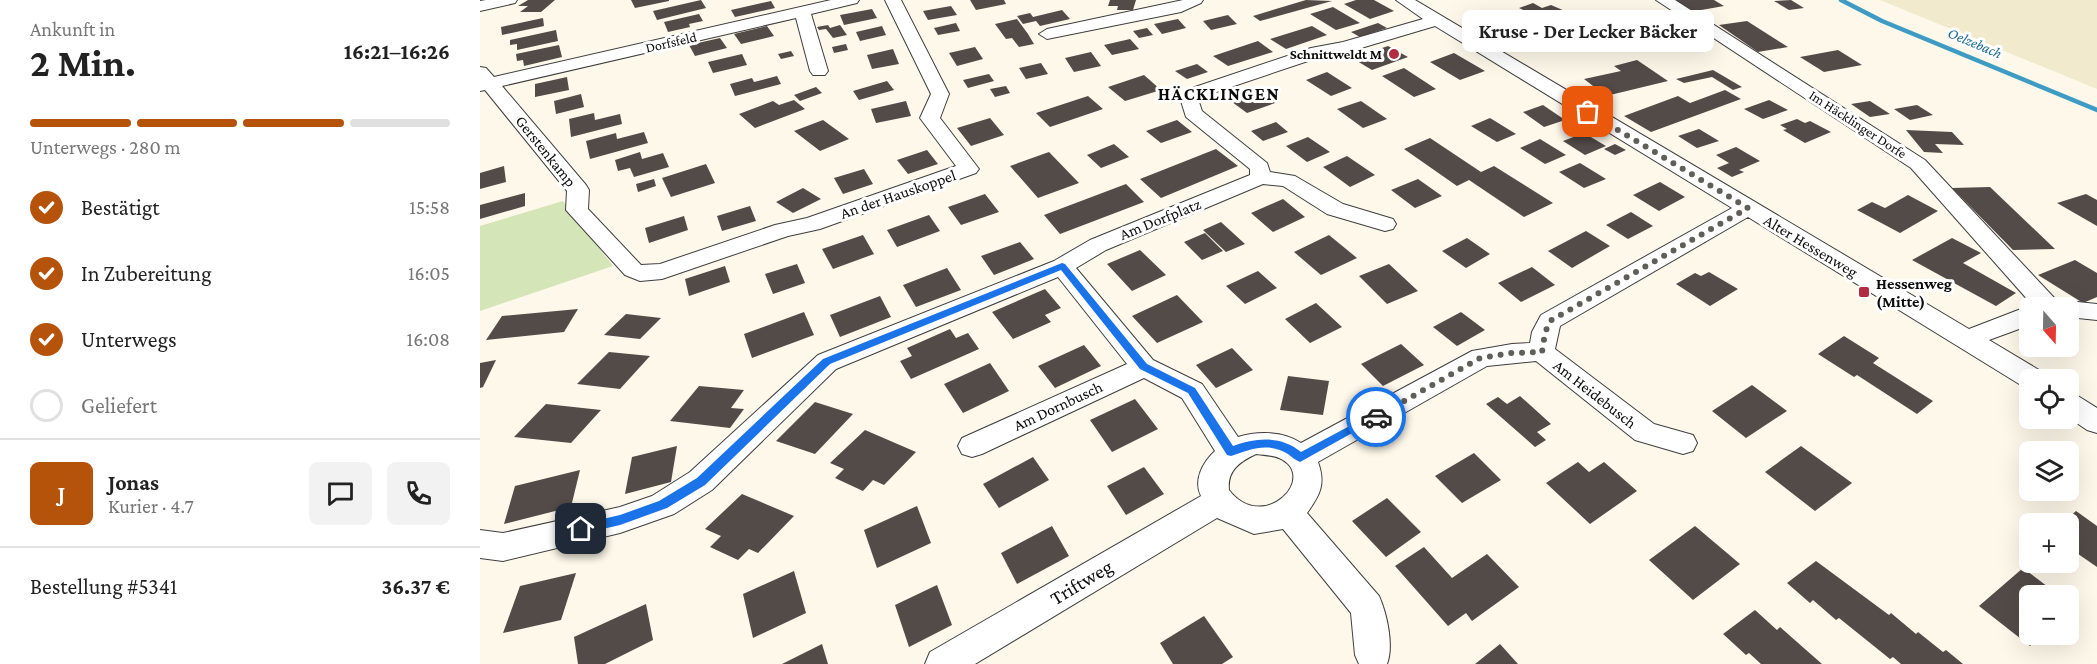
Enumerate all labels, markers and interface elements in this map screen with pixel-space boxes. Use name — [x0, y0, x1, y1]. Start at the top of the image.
callout: Kruse - Der Lecker Bäcker — [1462, 10, 1714, 52]
text: Ankunft in — [30, 18, 115, 40]
text: Kruse - Der Lecker Bäcker — [1479, 20, 1697, 42]
water label: Oelzebach — [1946, 25, 2004, 61]
street label: Dorfsfeld — [644, 28, 699, 56]
text: 16:21–16:26 — [344, 39, 450, 64]
text: 2 Min. — [30, 41, 136, 84]
place label: Schnittweldt M — [1290, 46, 1382, 62]
marker: Schnittweldt M — [1387, 47, 1401, 61]
district label: HÄCKLINGEN — [1158, 84, 1280, 104]
pin — [1562, 86, 1613, 137]
street label: Im Häcklinger Dorfe — [1806, 87, 1910, 161]
icon: bag — [1571, 95, 1604, 128]
street label: Gerstenkamp — [512, 112, 580, 190]
text: Unterwegs · 280 m — [30, 136, 181, 158]
street label: An der Hauskoppel — [838, 166, 958, 223]
icon: check — [30, 191, 63, 224]
text: Bestätigt — [81, 195, 160, 220]
street label: Am Dorfplatz — [1117, 195, 1204, 244]
text: 15:58 — [409, 196, 450, 218]
street label: Alter Hessenweg — [1761, 211, 1861, 282]
icon: check — [30, 257, 63, 290]
text: In Zubereitung — [81, 261, 212, 286]
text: 16:05 — [408, 262, 450, 284]
place label: Hessenweg (Mitte) — [1876, 275, 1952, 311]
marker: Hessenweg (Mitte) — [1857, 285, 1871, 299]
north arrow — [2019, 297, 2079, 357]
map controls — [2019, 297, 2079, 645]
icon: check — [30, 323, 63, 356]
text: Unterwegs — [81, 327, 177, 352]
text: 16:08 — [407, 328, 450, 350]
street label: Am Heidebusch — [1550, 356, 1640, 432]
button: locate — [2019, 369, 2079, 429]
street label: Am Dornbusch — [1011, 378, 1105, 434]
courier — [1346, 387, 1406, 447]
text: Geliefert — [81, 393, 157, 418]
icon: car — [1360, 401, 1393, 434]
button: layers — [2019, 441, 2079, 501]
button: chat — [309, 462, 372, 525]
button: phone — [387, 462, 450, 525]
text: Jonas — [108, 470, 159, 495]
text: J — [58, 481, 65, 506]
text: Kurier · 4.7 — [108, 495, 194, 517]
pin — [555, 503, 606, 554]
icon: home — [564, 512, 597, 545]
button: + — [2019, 513, 2079, 573]
street label: Triftweg — [1046, 555, 1117, 610]
text: Bestellung #5341 — [30, 574, 177, 599]
text: 36.37 € — [382, 574, 450, 599]
button: − — [2019, 585, 2079, 645]

